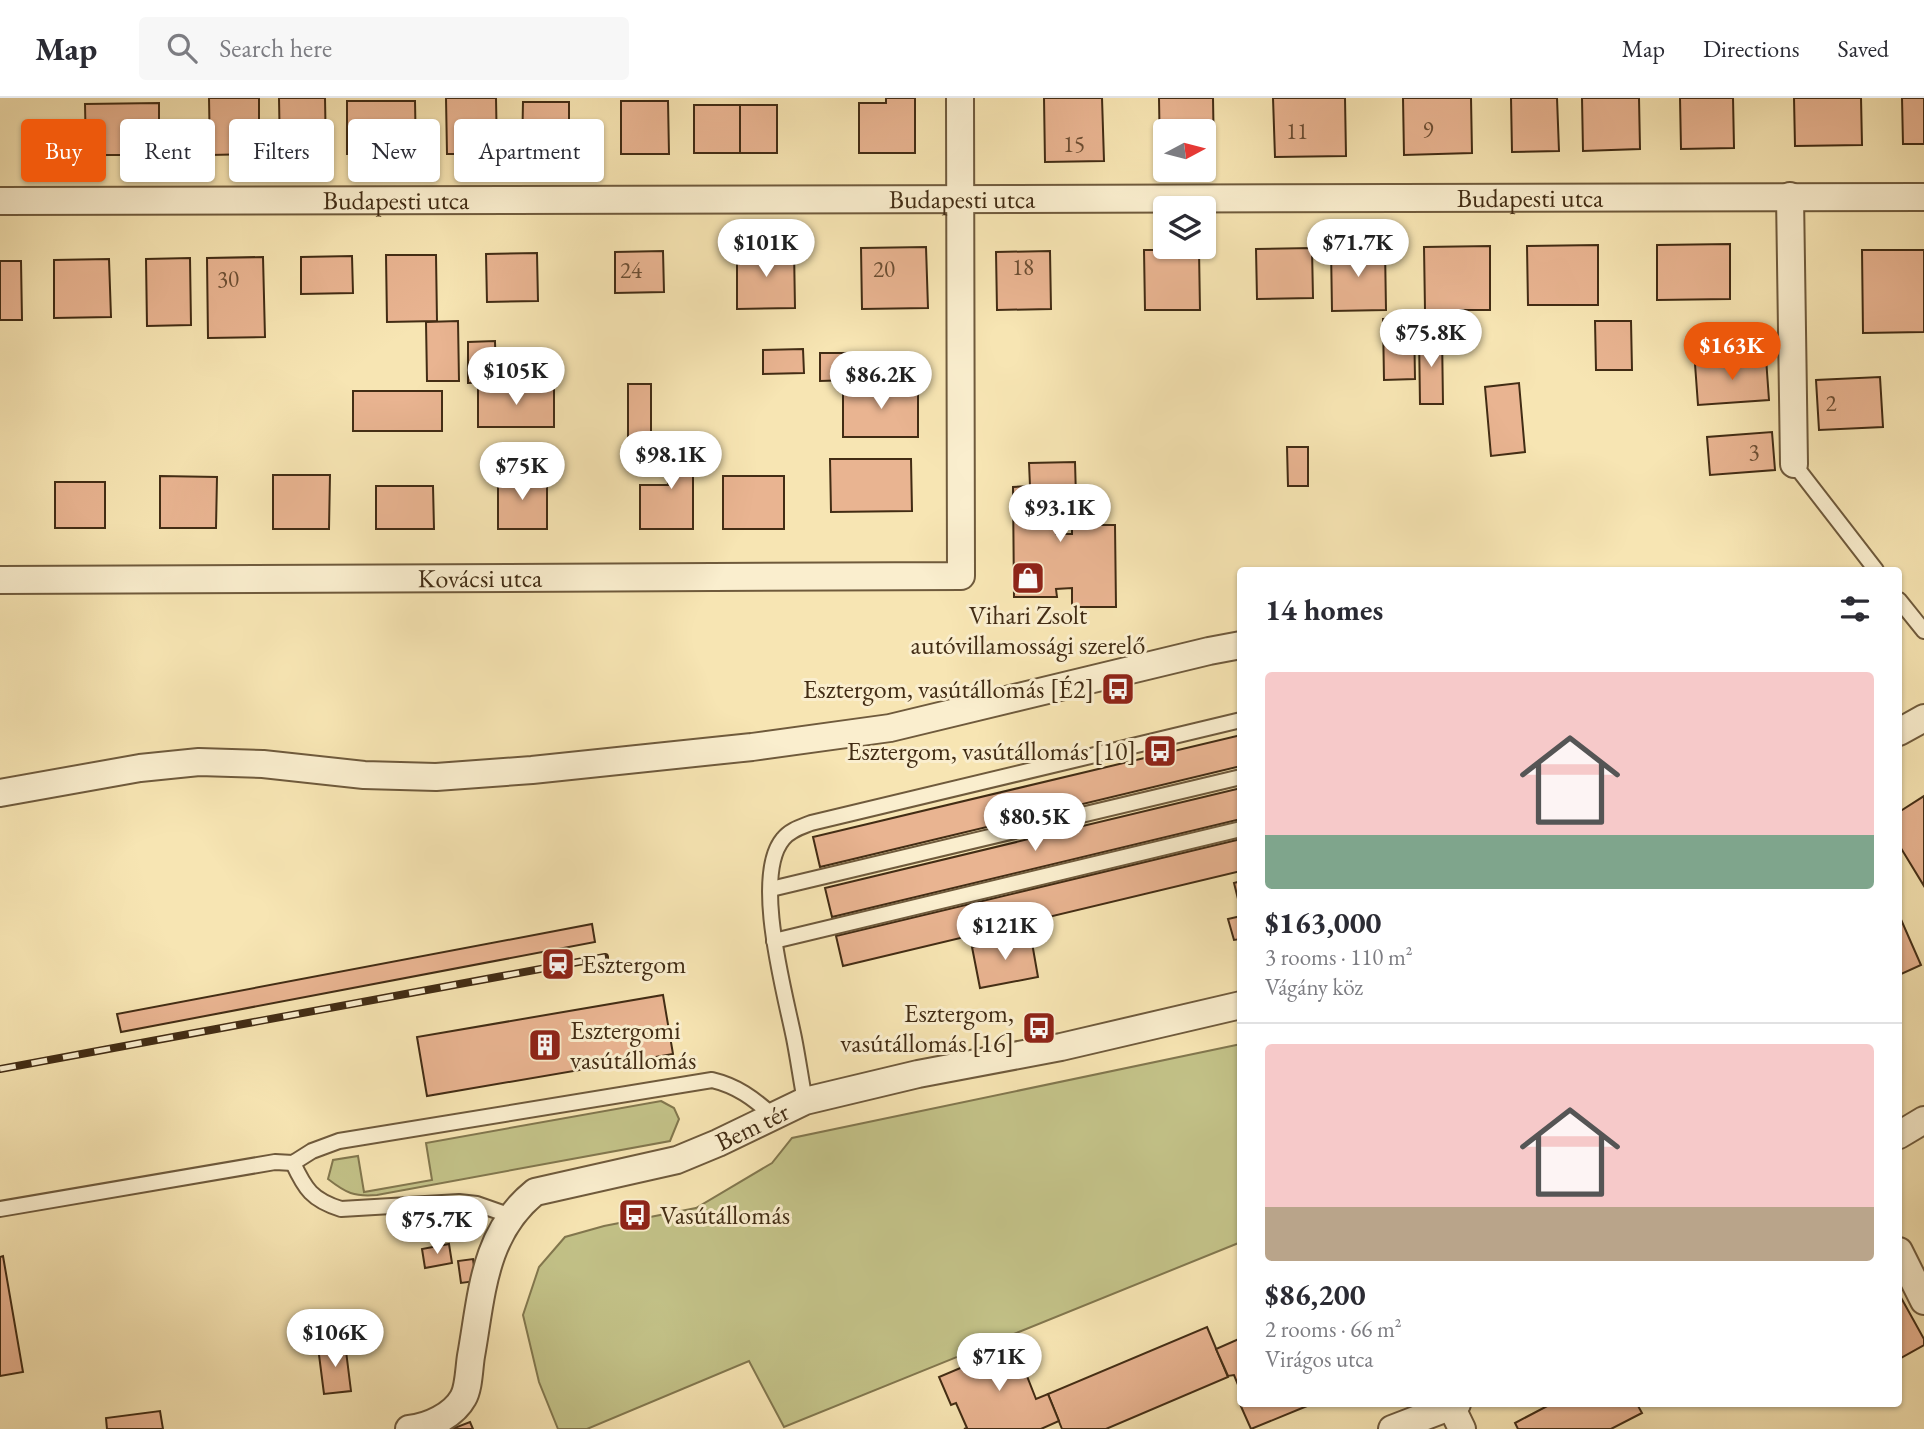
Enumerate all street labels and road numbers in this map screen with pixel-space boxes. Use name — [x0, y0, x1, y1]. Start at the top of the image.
street label: Budapesti utca — [1457, 181, 1604, 215]
street label: Budapesti utca — [889, 182, 1036, 216]
street label: Budapesti utca — [323, 183, 470, 217]
street label: Kovácsi utca — [418, 561, 543, 595]
street label: Bem tér — [710, 1094, 795, 1159]

